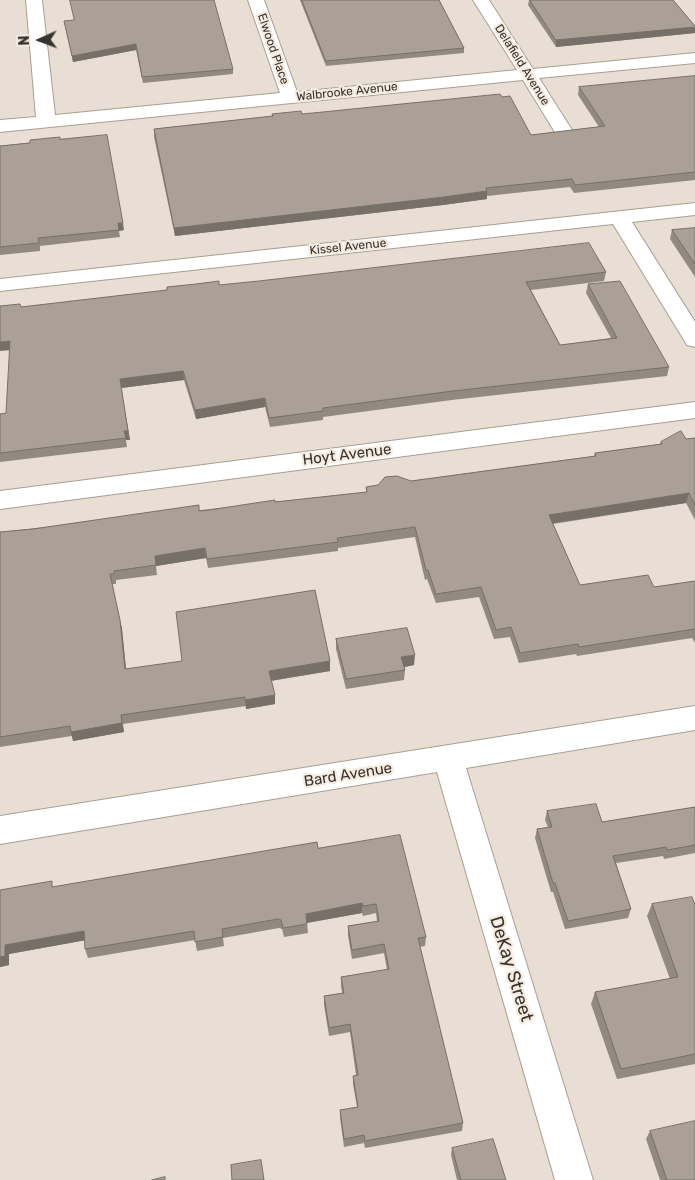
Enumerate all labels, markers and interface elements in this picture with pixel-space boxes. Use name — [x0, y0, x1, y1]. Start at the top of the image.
street label: Elwood Place — [254, 12, 292, 86]
north arrow — [15, 15, 65, 65]
street label: Delafield Avenue — [491, 22, 553, 108]
text: N — [16, 35, 33, 46]
street label: Walbrooke Avenue — [296, 80, 398, 104]
street label: Kissel Avenue — [309, 236, 387, 258]
street label: Hoyt Avenue — [302, 441, 392, 469]
street label: Bard Avenue — [303, 759, 393, 791]
street label: DeKay Street — [485, 914, 537, 1024]

